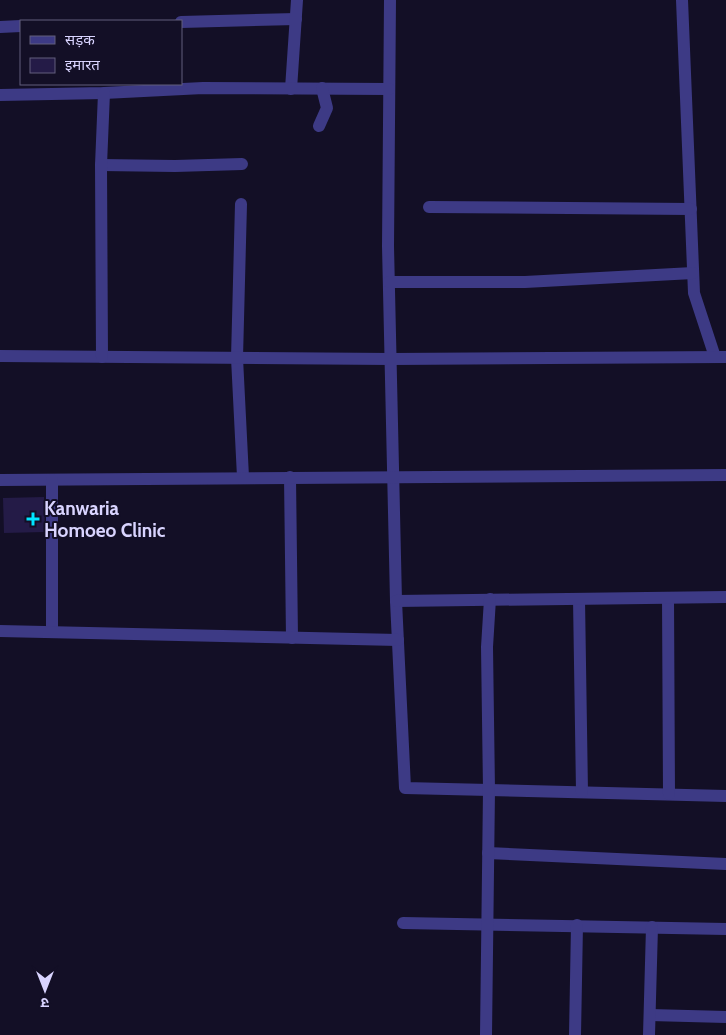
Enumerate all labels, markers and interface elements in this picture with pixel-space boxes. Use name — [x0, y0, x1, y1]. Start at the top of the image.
legend — [20, 20, 182, 85]
text: सड़क — [65, 31, 95, 49]
text: इमारत — [65, 56, 100, 74]
place label: Kanwaria Homoeo Clinic — [44, 497, 166, 542]
marker: Kanwaria Homoeo Clinic — [26, 512, 40, 526]
north arrow — [20, 965, 70, 1015]
text: उ — [40, 994, 49, 1012]

